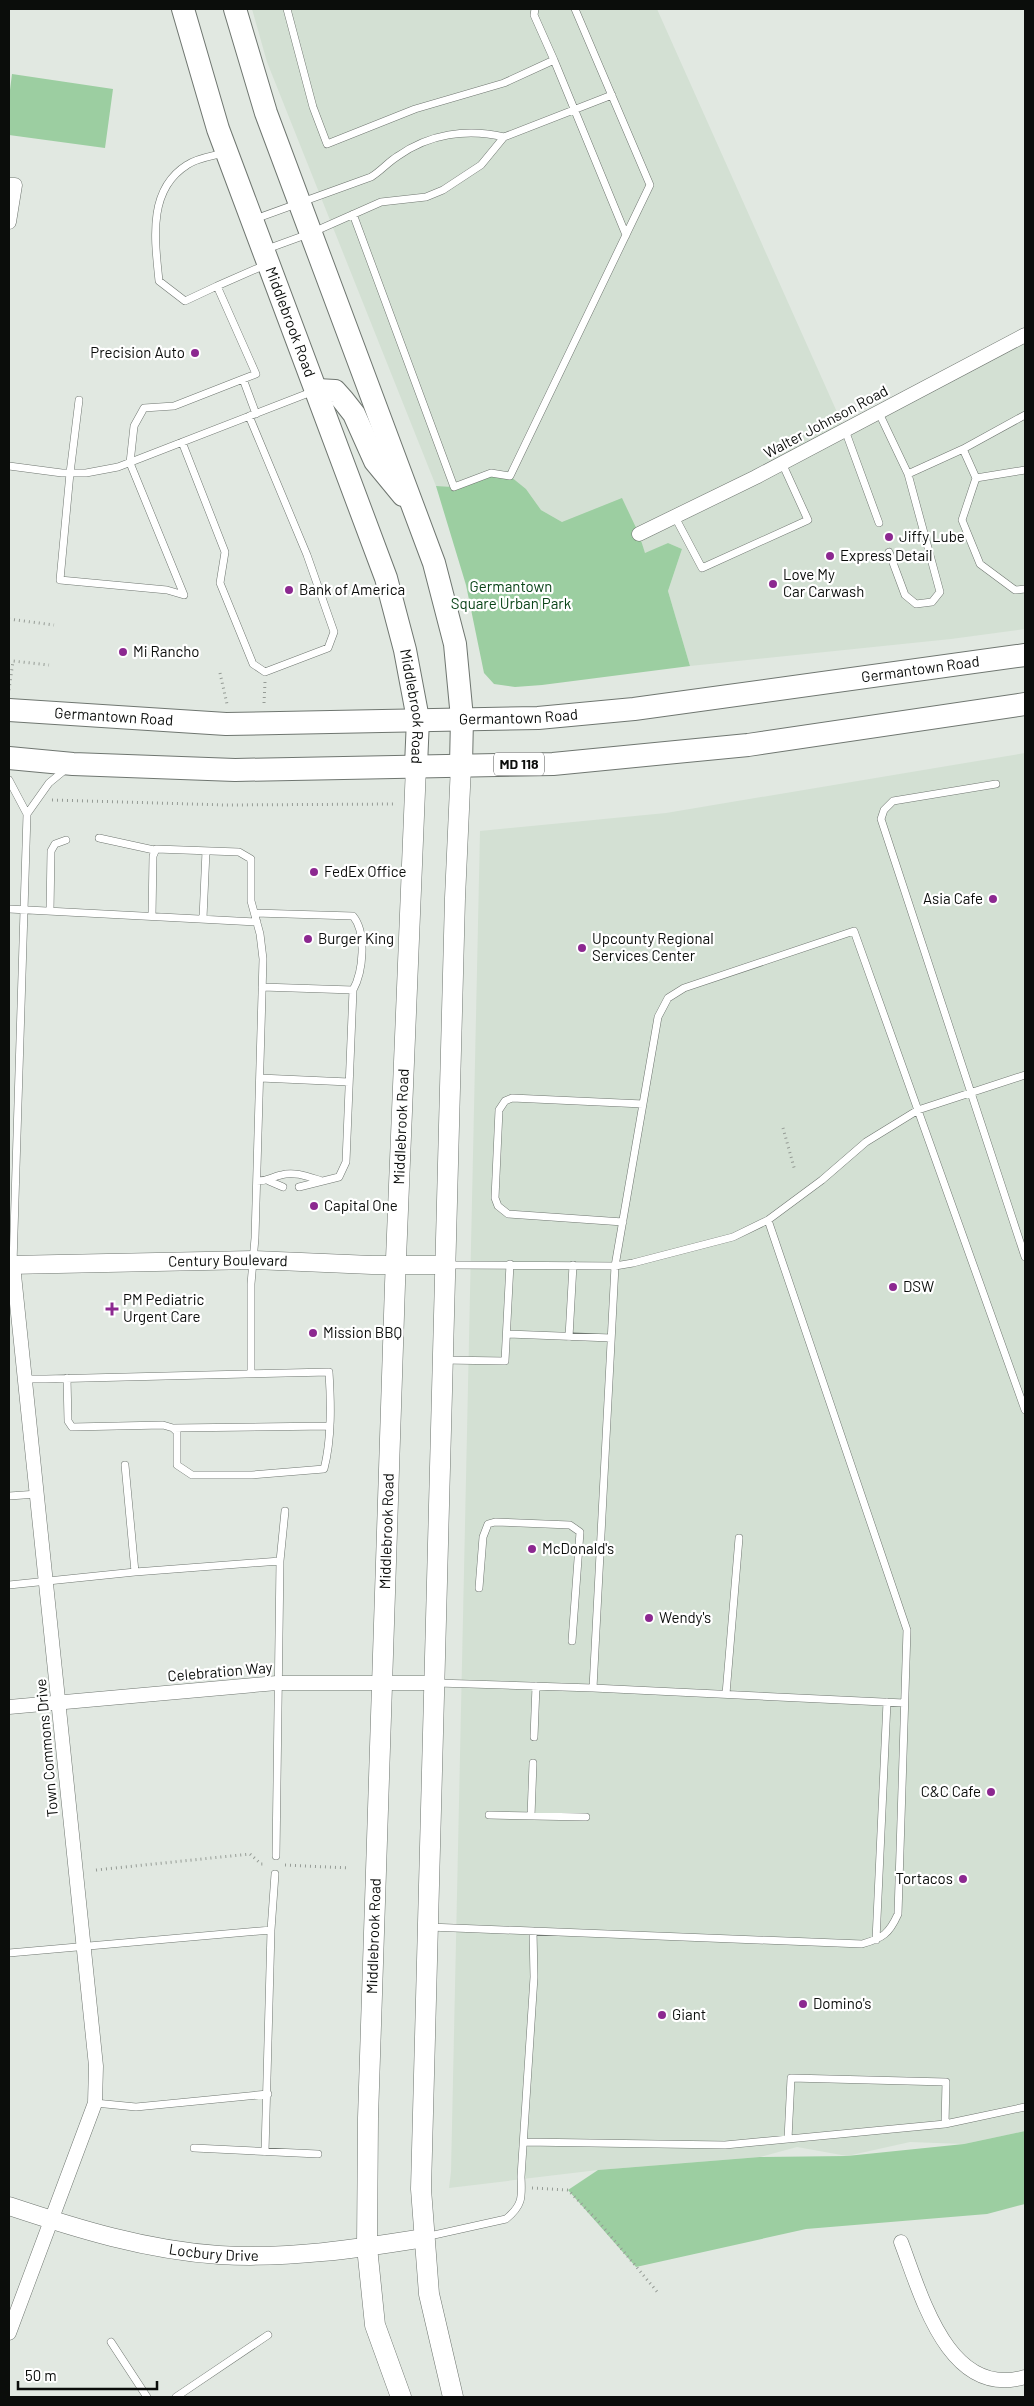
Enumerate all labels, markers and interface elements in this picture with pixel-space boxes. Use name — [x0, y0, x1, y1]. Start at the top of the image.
street label: Middlebrook Road — [262, 264, 320, 379]
place label: Precision Auto — [90, 343, 185, 361]
marker: Precision Auto — [189, 347, 201, 359]
street label: Walter Johnson Road — [760, 381, 891, 461]
place label: Jiffy Lube — [899, 527, 965, 545]
marker: Jiffy Lube — [883, 531, 895, 543]
place label: Express Detail — [840, 546, 933, 564]
marker: Express Detail — [824, 550, 836, 562]
place label: Love My Car Carwash — [783, 565, 864, 600]
park label: Germantown Square Urban Park — [451, 577, 572, 612]
marker: Love My Car Carwash — [767, 578, 779, 590]
place label: Bank of America — [299, 580, 405, 598]
marker: Bank of America — [283, 584, 295, 596]
place label: Mi Rancho — [133, 642, 199, 660]
marker: Mi Rancho — [117, 646, 129, 658]
street label: Middlebrook Road — [397, 647, 428, 764]
street label: Germantown Road — [860, 651, 980, 686]
street label: Germantown Road — [54, 703, 174, 729]
street label: Germantown Road — [459, 704, 579, 728]
road number: MD 118 — [494, 752, 544, 776]
place label: FedEx Office — [324, 862, 407, 880]
marker: FedEx Office — [308, 866, 320, 878]
place label: Asia Cafe — [923, 889, 983, 907]
marker: Asia Cafe — [987, 893, 999, 905]
place label: Burger King — [318, 929, 394, 947]
place label: Upcounty Regional Services Center — [592, 929, 714, 964]
marker: Burger King — [302, 933, 314, 945]
marker: Upcounty Regional Services Center — [576, 942, 588, 954]
street label: Middlebrook Road — [389, 1068, 412, 1185]
place label: Capital One — [324, 1196, 398, 1214]
marker: Capital One — [308, 1200, 320, 1212]
street label: Century Boulevard — [168, 1250, 288, 1270]
place label: DSW — [903, 1277, 934, 1295]
marker: DSW — [887, 1281, 899, 1293]
place label: PM Pediatric Urgent Care — [123, 1290, 205, 1325]
marker: PM Pediatric Urgent Care — [105, 1302, 119, 1316]
place label: Mission BBQ — [323, 1323, 402, 1341]
marker: Mission BBQ — [307, 1327, 319, 1339]
street label: Middlebrook Road — [375, 1473, 397, 1590]
place label: McDonald's — [542, 1539, 614, 1557]
marker: McDonald's — [526, 1543, 538, 1555]
place label: Wendy's — [659, 1608, 711, 1626]
marker: Wendy's — [643, 1612, 655, 1624]
street label: Celebration Way — [167, 1657, 273, 1685]
street label: Town Commons Drive — [31, 1678, 61, 1818]
place label: C&C Cafe — [921, 1782, 981, 1800]
marker: C&C Cafe — [985, 1786, 997, 1798]
place label: Tortacos — [895, 1869, 953, 1887]
marker: Tortacos — [957, 1873, 969, 1885]
street label: Middlebrook Road — [362, 1878, 384, 1994]
place label: Domino's — [813, 1994, 871, 2012]
marker: Domino's — [797, 1998, 809, 2010]
place label: Giant — [672, 2005, 706, 2023]
marker: Giant — [656, 2009, 668, 2021]
street label: Locbury Drive — [168, 2239, 259, 2264]
scale bar — [18, 2358, 156, 2390]
text: 50 m — [25, 2366, 57, 2384]

